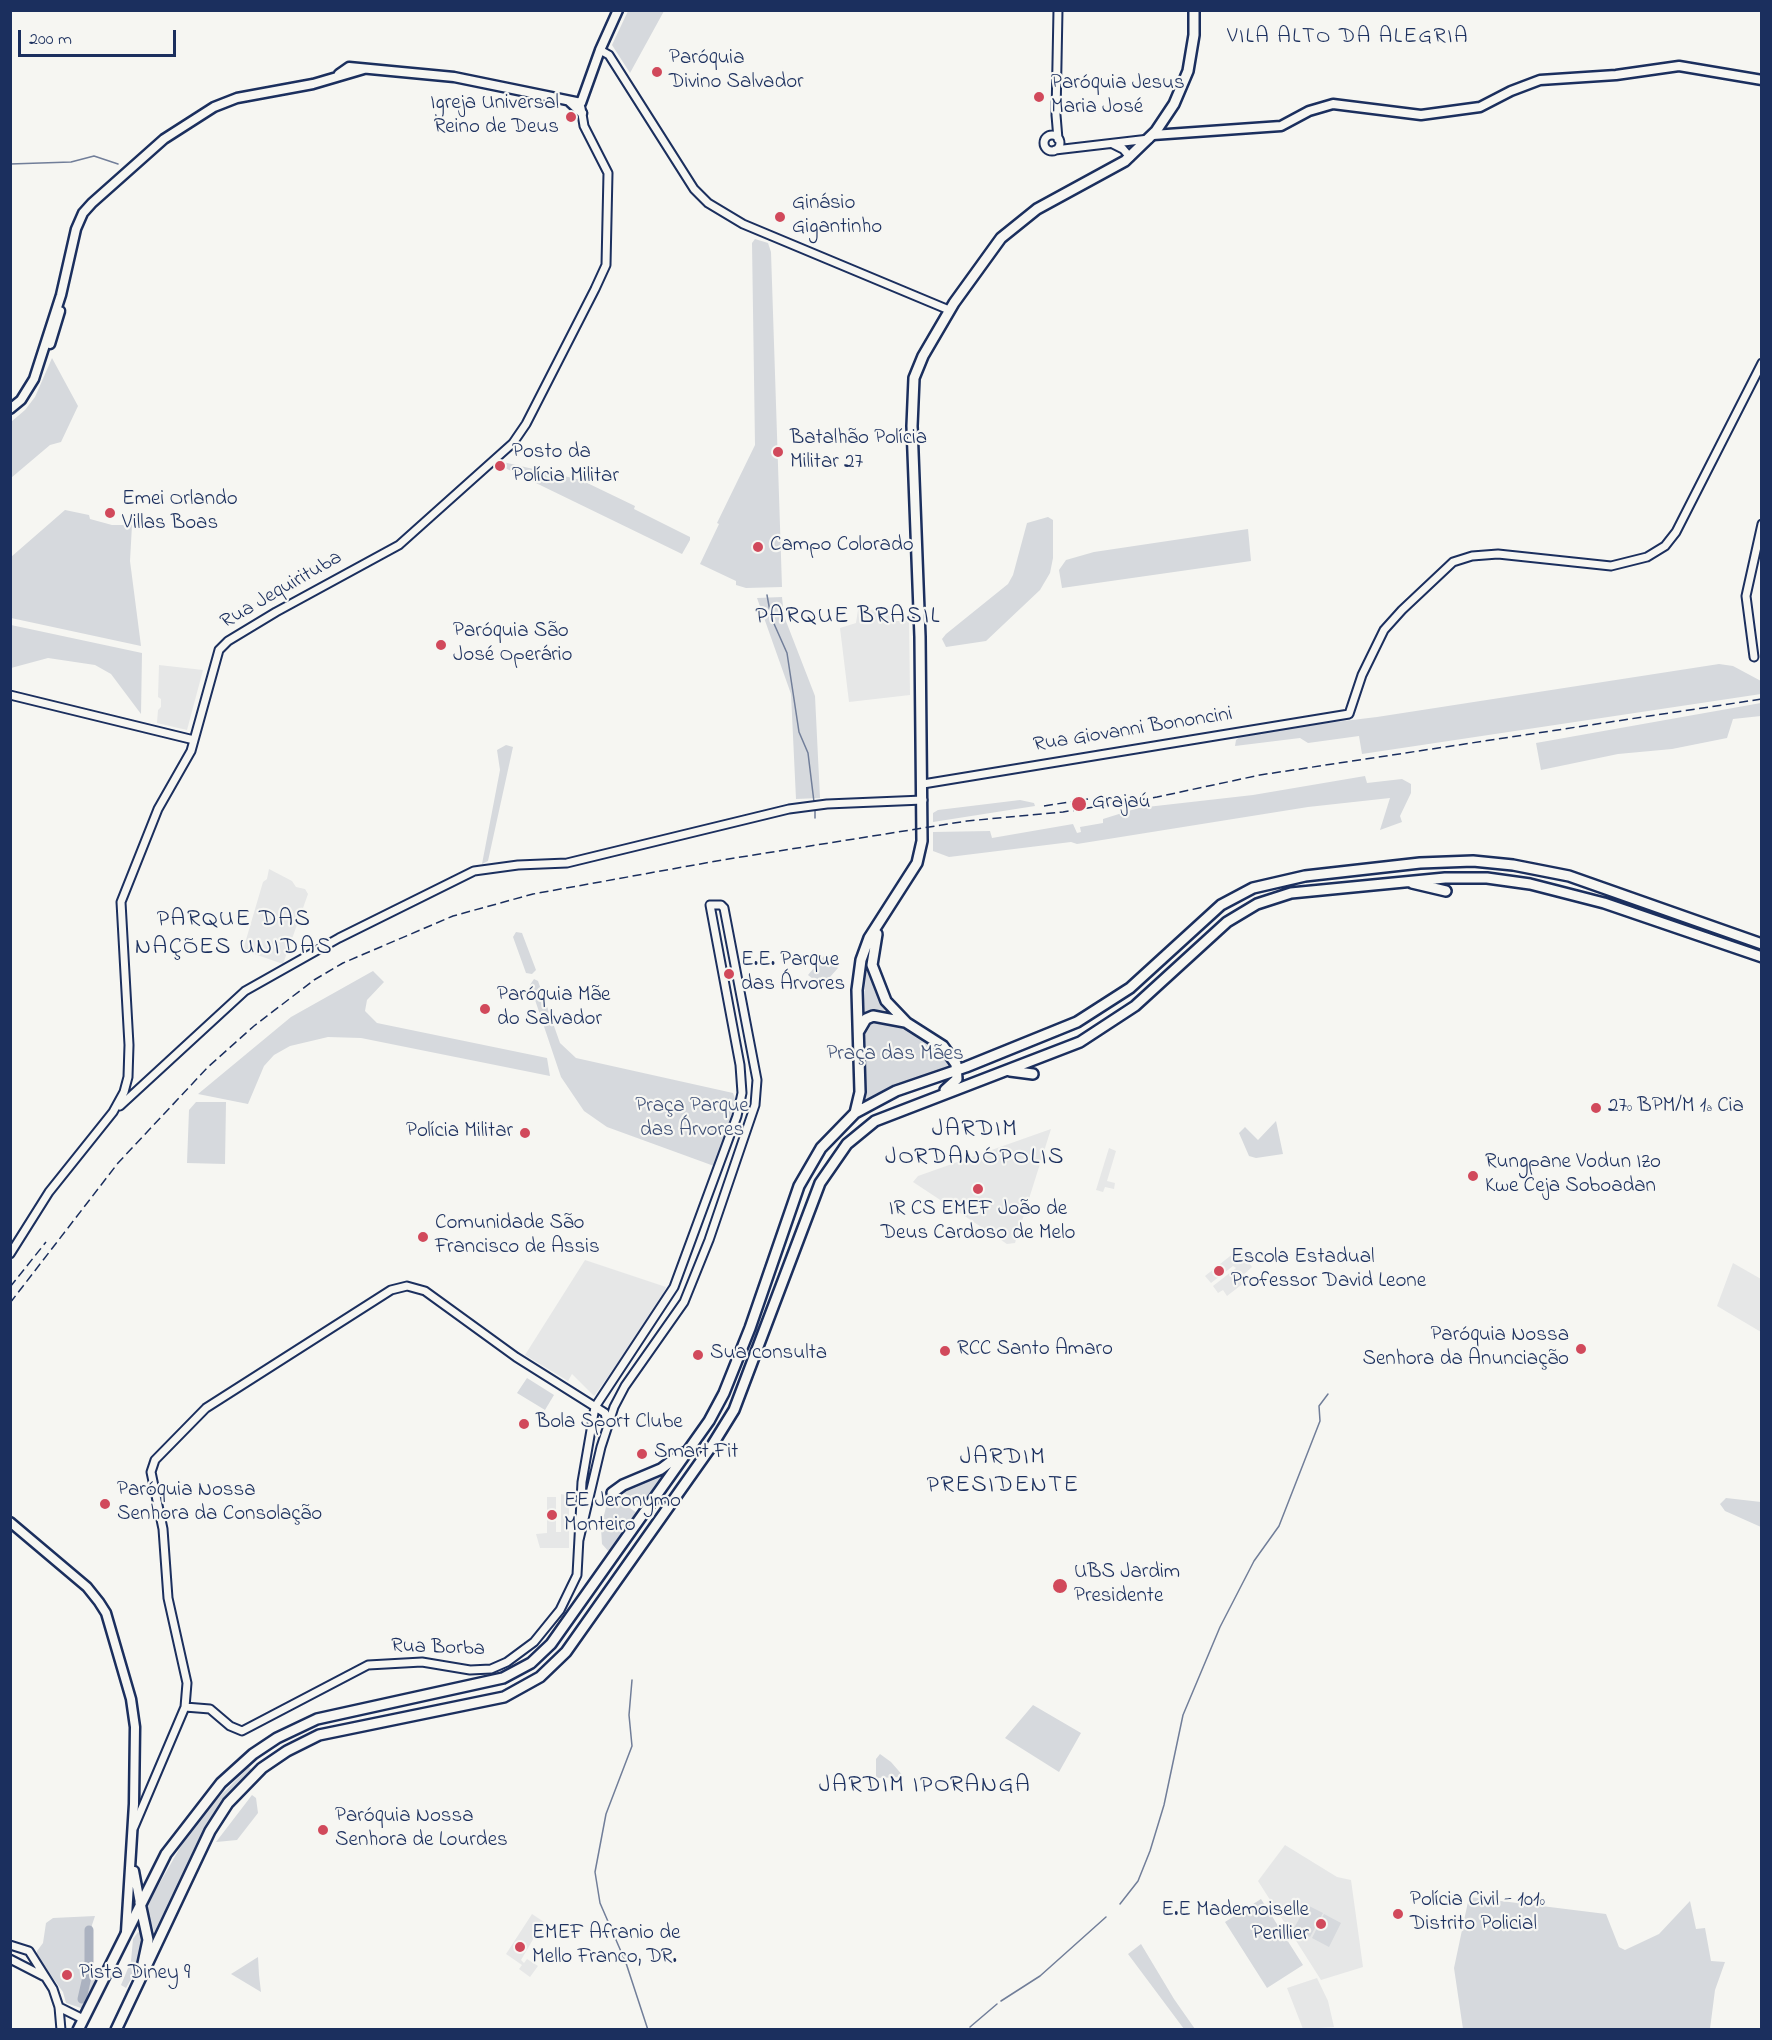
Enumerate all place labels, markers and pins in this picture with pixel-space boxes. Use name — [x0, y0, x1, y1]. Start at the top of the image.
place label: Paróquia Divino Salvador — [669, 47, 804, 97]
marker: Paróquia Divino Salvador — [650, 65, 664, 79]
place label: Paróquia Jesus Maria José — [1051, 72, 1185, 122]
marker: Paróquia Jesus Maria José — [1032, 90, 1046, 104]
place label: Igreja Universal Reino de Deus — [430, 92, 559, 142]
marker: Igreja Universal Reino de Deus — [564, 110, 578, 124]
place label: Ginásio Gigantinho — [792, 192, 882, 242]
marker: Ginásio Gigantinho — [773, 210, 787, 224]
place label: Batalhão Polícia Militar 27 — [790, 427, 927, 477]
place label: Posto da Polícia Militar — [512, 441, 619, 491]
marker: Batalhão Polícia Militar 27 — [771, 445, 785, 459]
marker: Posto da Polícia Militar — [493, 459, 507, 473]
place label: Emei Orlando Villas Boas — [122, 488, 238, 538]
marker: Emei Orlando Villas Boas — [103, 506, 117, 520]
place label: Campo Colorado — [770, 534, 914, 560]
marker: Campo Colorado — [751, 540, 765, 554]
place label: Paróquia São José Operário — [453, 620, 572, 670]
marker: Paróquia São José Operário — [434, 638, 448, 652]
place label: Grajaú — [1092, 791, 1151, 817]
marker: Grajaú — [1070, 795, 1088, 813]
place label: E.E. Parque das Árvores — [741, 949, 845, 999]
marker: E.E. Parque das Árvores — [722, 967, 736, 981]
place label: Paróquia Mãe do Salvador — [497, 984, 611, 1034]
marker: Paróquia Mãe do Salvador — [478, 1002, 492, 1016]
place label: 27º BPM/M 1ª Cia — [1608, 1095, 1744, 1121]
marker: 27º BPM/M 1ª Cia — [1589, 1101, 1603, 1115]
place label: Polícia Militar — [406, 1120, 513, 1146]
marker: Polícia Militar — [518, 1126, 532, 1140]
place label: Rungpane Vodun Izo Kwe Ceja Soboadan — [1485, 1151, 1661, 1201]
marker: Rungpane Vodun Izo Kwe Ceja Soboadan — [1466, 1169, 1480, 1183]
marker: IR CS EMEF João de Deus Cardoso de Melo — [971, 1182, 985, 1196]
place label: IR CS EMEF João de Deus Cardoso de Melo — [881, 1198, 1075, 1248]
place label: Comunidade São Francisco de Assis — [435, 1212, 600, 1262]
marker: Comunidade São Francisco de Assis — [416, 1230, 430, 1244]
place label: Escola Estadual Professor David Leone — [1231, 1246, 1426, 1296]
marker: Escola Estadual Professor David Leone — [1212, 1264, 1226, 1278]
place label: Paróquia Nossa Senhora da Anunciação — [1362, 1324, 1569, 1374]
place label: RCC Santo Amaro — [957, 1338, 1113, 1364]
place label: Sua consulta — [710, 1342, 827, 1368]
marker: Paróquia Nossa Senhora da Anunciação — [1574, 1342, 1588, 1356]
marker: RCC Santo Amaro — [938, 1344, 952, 1358]
marker: Sua consulta — [691, 1348, 705, 1362]
place label: Bola Sport Clube — [536, 1411, 683, 1437]
marker: Bola Sport Clube — [517, 1417, 531, 1431]
place label: Smart Fit — [654, 1441, 738, 1467]
marker: Smart Fit — [635, 1447, 649, 1461]
place label: Paróquia Nossa Senhora da Consolação — [117, 1479, 322, 1529]
place label: EE Jeronymo Monteiro — [564, 1490, 681, 1540]
marker: Paróquia Nossa Senhora da Consolação — [98, 1497, 112, 1511]
marker: EE Jeronymo Monteiro — [545, 1508, 559, 1522]
place label: UBS Jardim Presidente — [1074, 1561, 1180, 1611]
marker: UBS Jardim Presidente — [1051, 1577, 1069, 1595]
place label: Paróquia Nossa Senhora de Lourdes — [335, 1805, 508, 1855]
marker: Paróquia Nossa Senhora de Lourdes — [316, 1823, 330, 1837]
place label: Polícia Civil - 101º Distrito Policial — [1410, 1889, 1545, 1939]
place label: E.E Mademoiselle Perillier — [1161, 1899, 1309, 1949]
marker: Polícia Civil - 101º Distrito Policial — [1391, 1907, 1405, 1921]
marker: E.E Mademoiselle Perillier — [1314, 1917, 1328, 1931]
place label: EMEF Afranio de Mello Franco, DR. — [532, 1922, 680, 1972]
marker: EMEF Afranio de Mello Franco, DR. — [513, 1940, 527, 1954]
place label: Pista Diney 9 — [79, 1962, 190, 1988]
marker: Pista Diney 9 — [60, 1968, 74, 1982]

